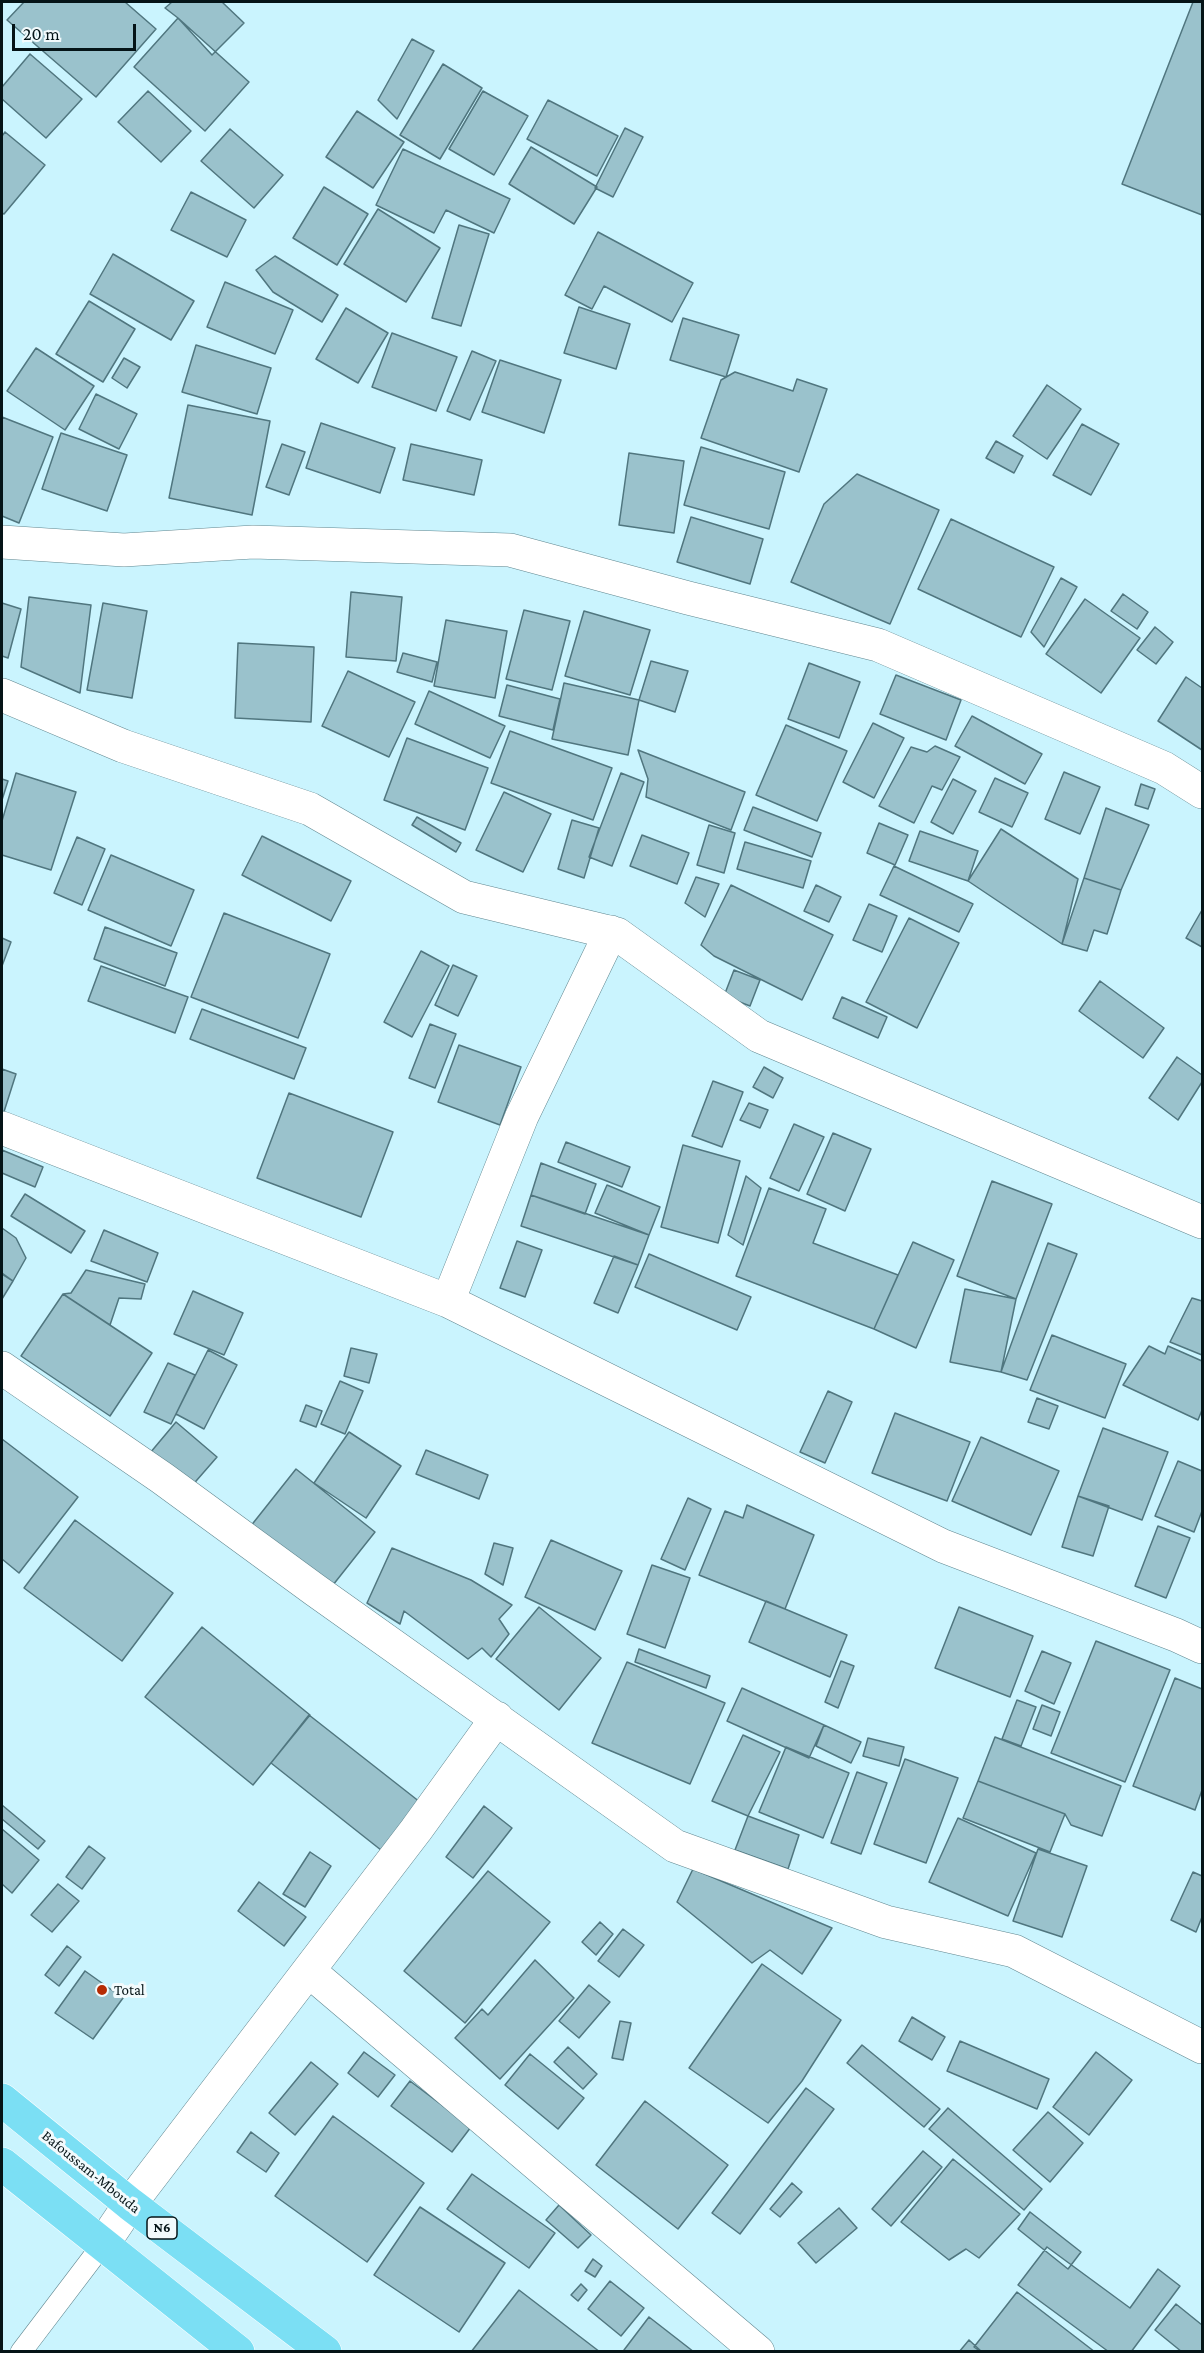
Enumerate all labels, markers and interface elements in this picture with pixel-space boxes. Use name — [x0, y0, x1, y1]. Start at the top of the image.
scale bar — [15, 12, 140, 50]
text: 20 m — [23, 24, 60, 44]
place label: Total — [114, 1981, 145, 1999]
marker: Total — [95, 1983, 109, 1997]
street label: Bafoussam-Mbouda — [38, 2127, 144, 2217]
road number: N6 — [147, 2217, 177, 2239]

